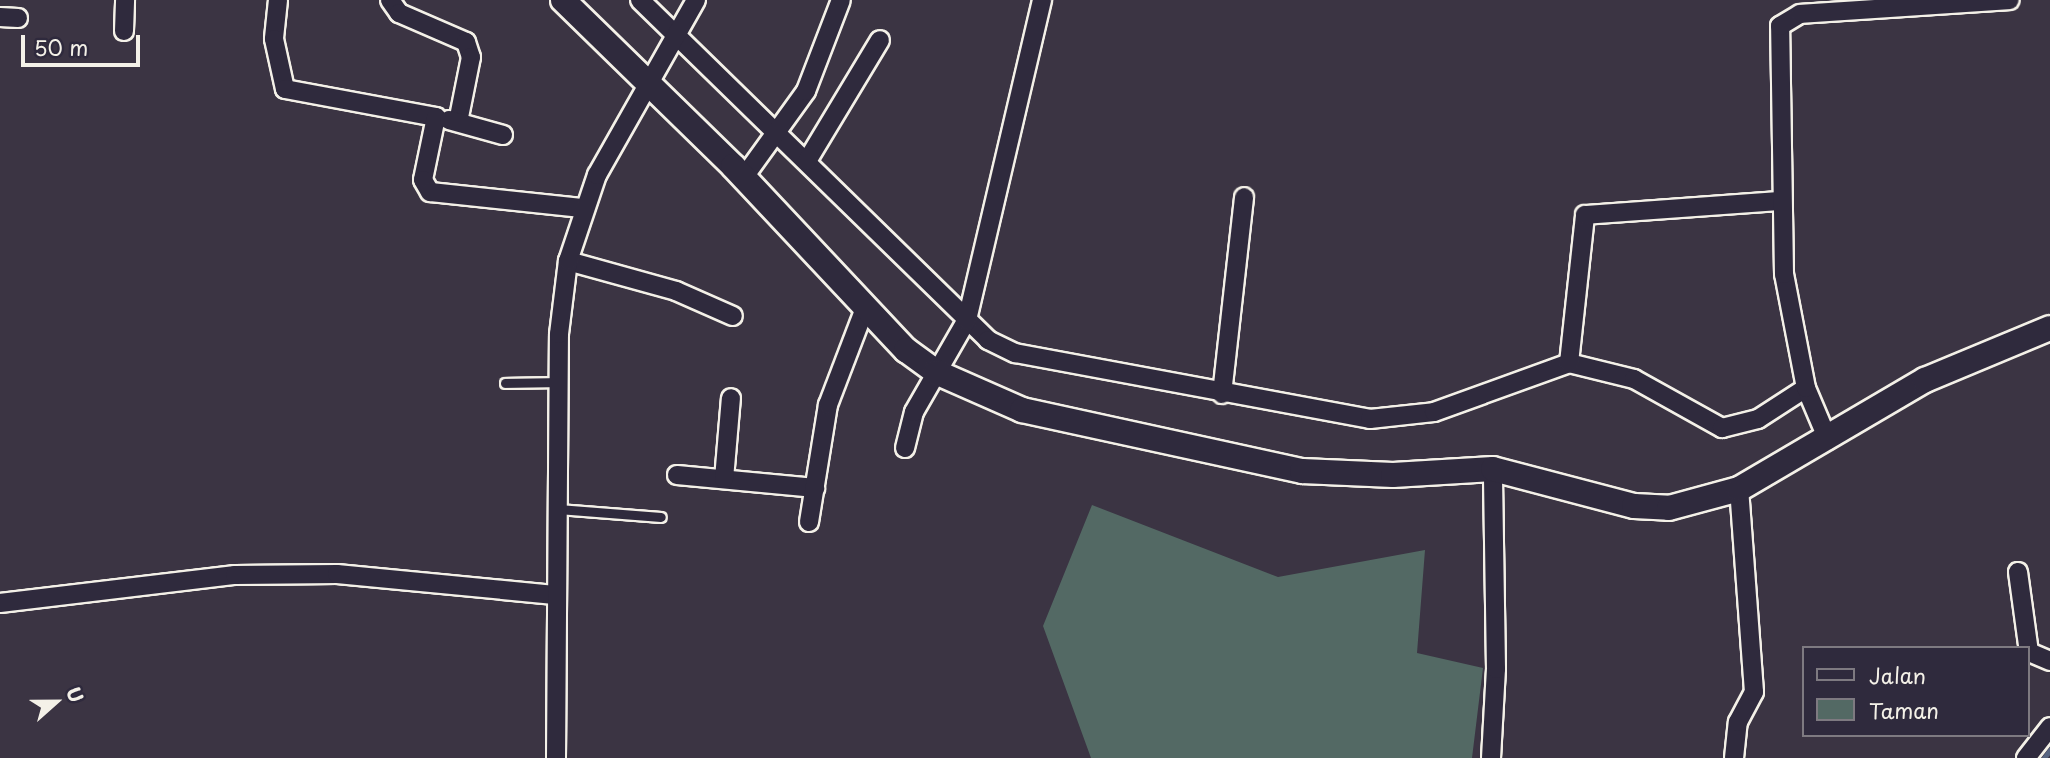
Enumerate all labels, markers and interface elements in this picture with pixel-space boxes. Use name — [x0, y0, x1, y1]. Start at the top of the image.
scale bar — [24, 21, 144, 65]
text: 50 m — [34, 31, 88, 63]
legend — [1801, 646, 2029, 737]
text: Jalan — [1869, 659, 1926, 691]
north arrow — [21, 667, 91, 737]
text: U — [60, 683, 91, 706]
text: Taman — [1869, 694, 1939, 726]

